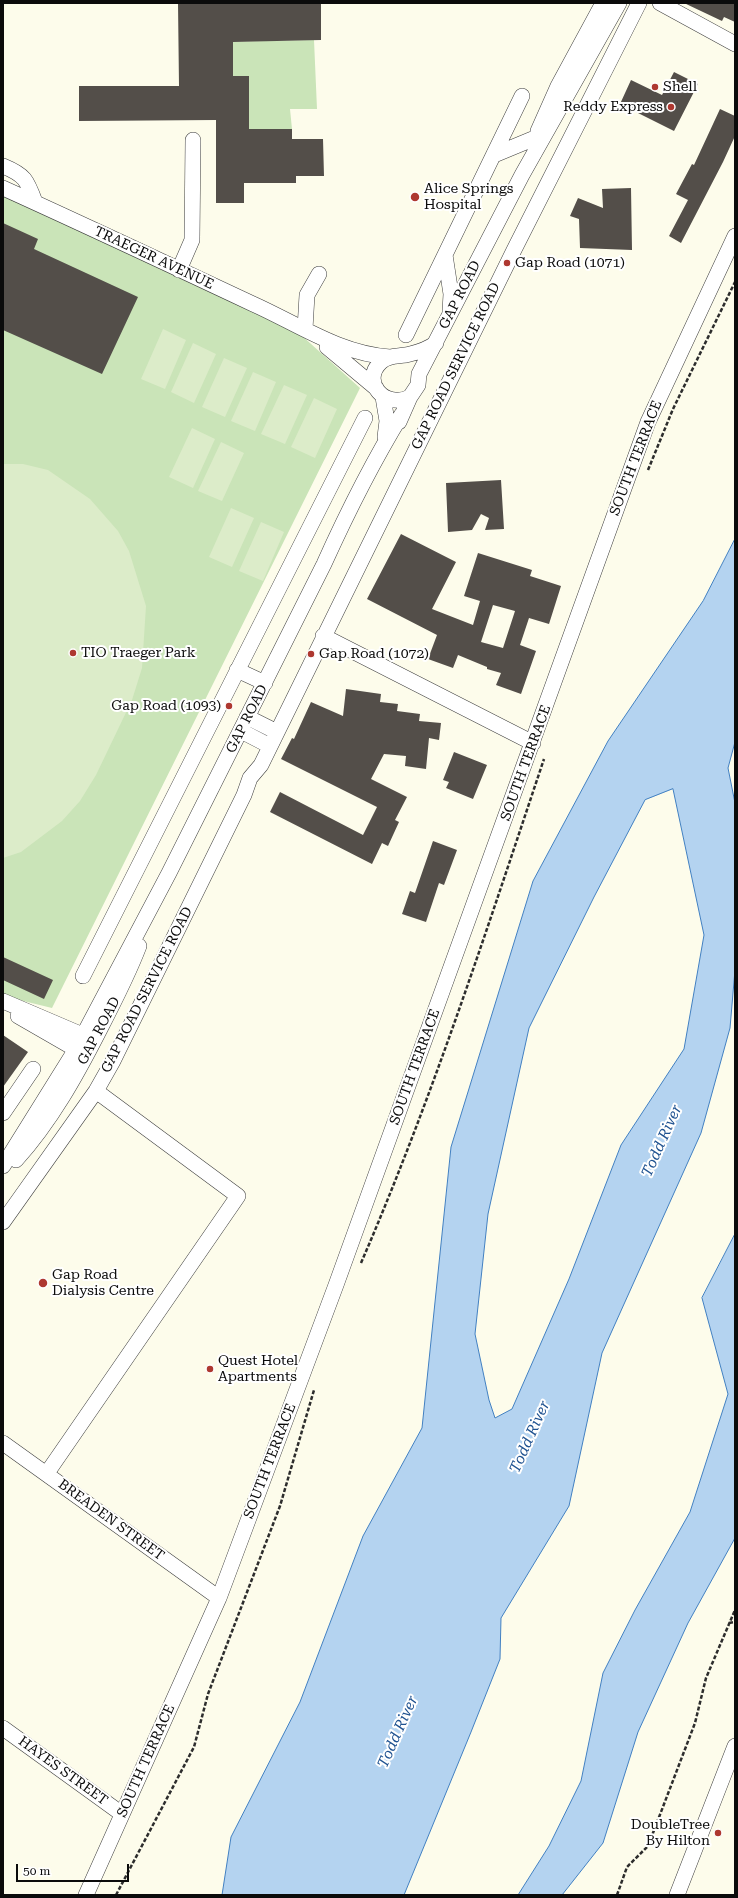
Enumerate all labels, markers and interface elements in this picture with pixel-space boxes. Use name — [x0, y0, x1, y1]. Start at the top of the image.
place label: Shell — [663, 79, 697, 95]
marker: Shell — [650, 82, 660, 92]
place label: Reddy Express — [563, 99, 663, 115]
marker: Reddy Express — [666, 102, 676, 112]
place label: Alice Springs Hospital — [424, 181, 514, 214]
marker: Alice Springs Hospital — [409, 191, 421, 203]
street label: TRAEGER AVENUE — [91, 223, 217, 293]
place label: Gap Road (1071) — [515, 255, 625, 271]
street label: GAP ROAD — [436, 258, 484, 332]
marker: Gap Road (1071) — [502, 258, 512, 268]
street label: GAP ROAD SERVICE ROAD — [408, 280, 504, 452]
street label: SOUTH TERRACE — [606, 398, 666, 518]
place label: TIO Traeger Park — [81, 645, 196, 661]
place label: Gap Road (1072) — [319, 646, 429, 662]
marker: TIO Traeger Park — [68, 648, 78, 658]
marker: Gap Road (1072) — [306, 649, 316, 659]
street label: GAP ROAD — [223, 682, 271, 756]
place label: Gap Road (1093) — [111, 698, 221, 714]
marker: Gap Road (1093) — [224, 701, 234, 711]
street label: SOUTH TERRACE — [497, 703, 555, 823]
street label: GAP ROAD SERVICE ROAD — [98, 904, 196, 1076]
street label: GAP ROAD — [74, 994, 124, 1068]
street label: SOUTH TERRACE — [386, 1007, 444, 1127]
water label: Todd River — [638, 1102, 686, 1180]
place label: Gap Road Dialysis Centre — [52, 1267, 154, 1300]
marker: Gap Road Dialysis Centre — [37, 1277, 49, 1289]
place label: Quest Hotel Apartments — [218, 1353, 298, 1386]
marker: Quest Hotel Apartments — [205, 1364, 215, 1374]
water label: Todd River — [506, 1398, 554, 1476]
street label: SOUTH TERRACE — [240, 1401, 300, 1521]
street label: BREADEN STREET — [55, 1476, 167, 1564]
water label: Todd River — [374, 1693, 422, 1771]
street label: SOUTH TERRACE — [114, 1702, 178, 1820]
street label: HAYES STREET — [15, 1733, 111, 1809]
place label: DoubleTree By Hilton — [631, 1817, 710, 1850]
marker: DoubleTree By Hilton — [713, 1828, 723, 1838]
scale bar — [18, 1856, 131, 1882]
text: 50 m — [23, 1864, 50, 1878]

